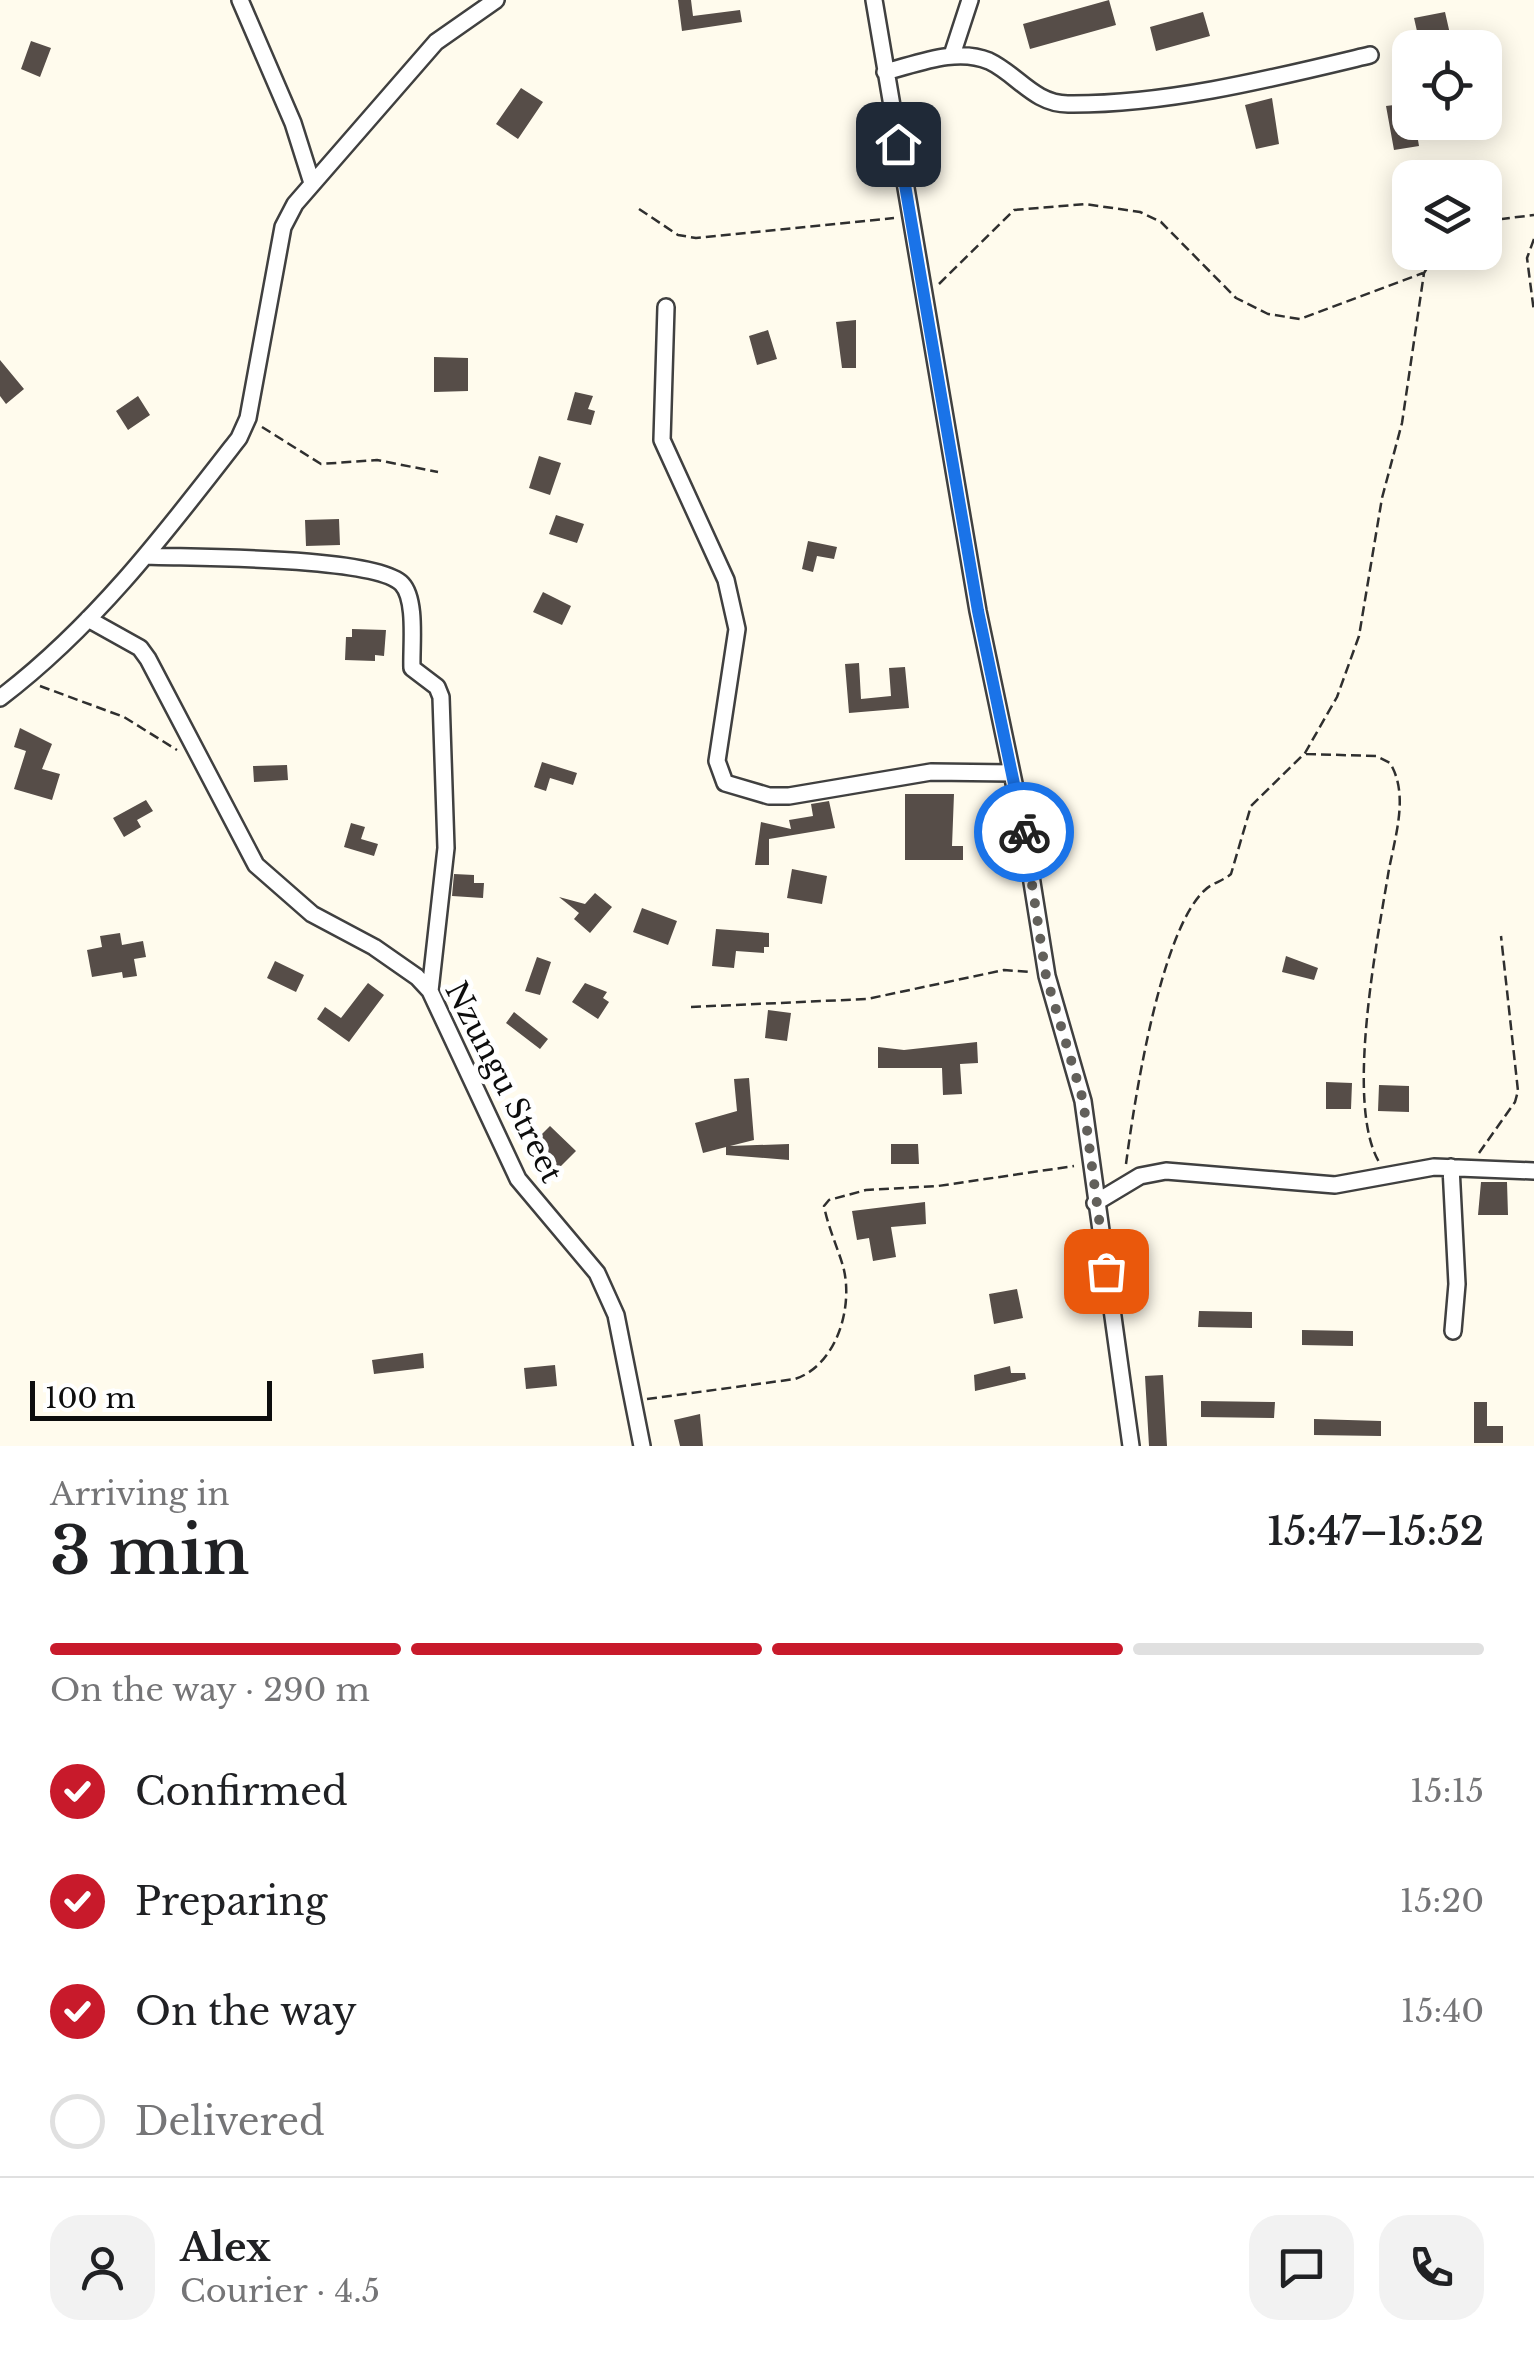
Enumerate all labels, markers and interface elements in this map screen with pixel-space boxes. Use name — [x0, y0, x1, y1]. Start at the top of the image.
map controls — [1392, 30, 1502, 270]
button: locate — [1392, 30, 1502, 140]
pin — [856, 102, 941, 187]
icon: home — [871, 117, 926, 172]
button: layers — [1392, 160, 1502, 270]
courier — [974, 782, 1074, 882]
icon: bike — [997, 805, 1052, 860]
street label: Nzungu Street — [437, 975, 571, 1189]
pin — [1064, 1229, 1149, 1314]
icon: bag — [1079, 1244, 1134, 1299]
scale bar — [30, 1376, 272, 1420]
text: 100 m — [45, 1381, 136, 1416]
text: Arriving in — [50, 1474, 229, 1514]
text: 15:47–15:52 — [1267, 1508, 1484, 1555]
text: 3 min — [50, 1511, 250, 1592]
text: On the way · 290 m — [50, 1670, 370, 1710]
icon: check — [50, 1764, 105, 1819]
text: Confirmed — [135, 1768, 348, 1815]
text: 15:15 — [1410, 1771, 1484, 1811]
icon: check — [50, 1874, 105, 1929]
text: Preparing — [135, 1878, 327, 1925]
text: 15:20 — [1400, 1881, 1484, 1921]
icon: check — [50, 1984, 105, 2039]
text: On the way — [135, 1988, 357, 2035]
text: 15:40 — [1401, 1991, 1484, 2031]
text: Delivered — [135, 2098, 325, 2145]
button: person — [50, 2215, 155, 2320]
button: chat — [1249, 2215, 1354, 2320]
button: phone — [1379, 2215, 1484, 2320]
text: Alex — [180, 2224, 271, 2271]
text: Courier · 4.5 — [180, 2271, 380, 2311]

